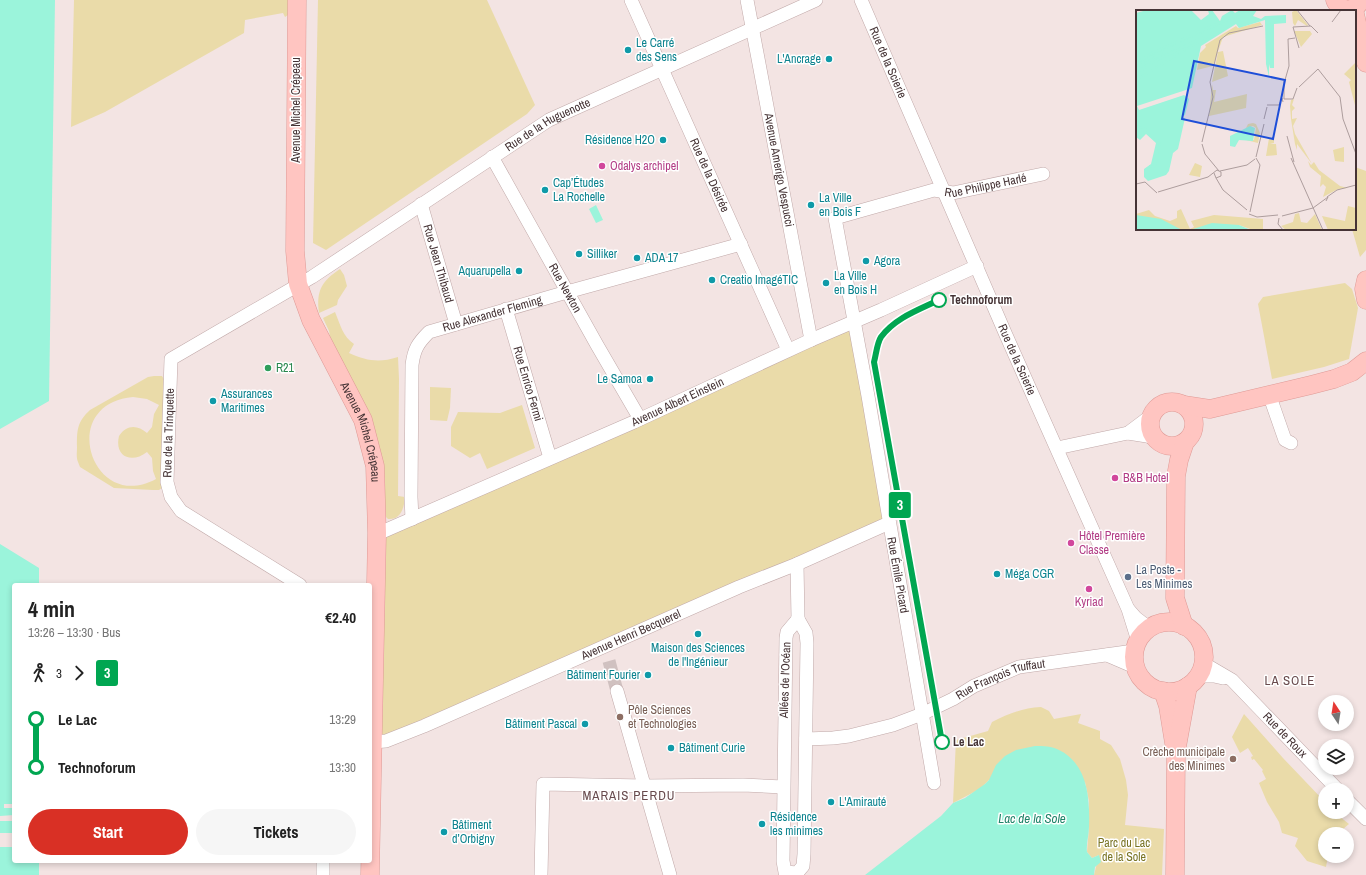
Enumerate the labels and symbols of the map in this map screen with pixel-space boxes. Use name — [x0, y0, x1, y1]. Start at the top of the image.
inset map — [1136, 10, 1356, 230]
street label: Rue de la Scierie — [866, 24, 910, 101]
place label: Le Carré des Sens — [636, 35, 677, 65]
marker: Le Carré des Sens — [623, 45, 633, 55]
place label: L'Ancrage — [777, 51, 821, 67]
marker: L'Ancrage — [824, 54, 834, 64]
street label: Avenue Michel Crépeau — [288, 57, 304, 164]
street label: Rue de la Huguenotte — [502, 94, 593, 155]
street label: Avenue Amerigo Vespucci — [760, 111, 798, 228]
place label: Résidence H2O — [585, 132, 655, 148]
marker: Résidence H2O — [658, 135, 668, 145]
street label: Rue de la Désirée — [686, 136, 733, 215]
place label: Odalys archipel — [610, 158, 678, 174]
marker: Odalys archipel — [597, 161, 607, 171]
street label: Rue Philippe Harlé — [943, 170, 1028, 201]
place label: Cap’Études La Rochelle — [553, 175, 605, 205]
marker: Cap’Études La Rochelle — [540, 185, 550, 195]
place label: La Ville en Bois F — [819, 190, 861, 220]
marker: La Ville en Bois F — [806, 200, 816, 210]
street label: Rue Jean Thibaud — [419, 222, 457, 305]
place label: Silliker — [587, 246, 618, 262]
marker: Silliker — [574, 249, 584, 259]
place label: ADA 17 — [644, 250, 679, 266]
marker: ADA 17 — [632, 253, 642, 263]
place label: Agora — [873, 253, 901, 269]
marker: Agora — [861, 256, 871, 266]
street label: Rue Newton — [545, 260, 585, 316]
place label: Aquarupella — [457, 263, 512, 279]
marker: Aquarupella — [514, 266, 524, 276]
place label: La Ville en Bois H — [834, 268, 877, 298]
place label: Creatio ImagéTIC — [720, 272, 798, 288]
marker: Creatio ImagéTIC — [707, 275, 717, 285]
marker: La Ville en Bois H — [821, 278, 831, 288]
street label: Rue Alexander Fleming — [441, 291, 545, 336]
marker: Technoforum — [931, 292, 947, 308]
place label: Technoforum — [950, 292, 1012, 308]
street label: Rue de la Scierie — [994, 322, 1040, 398]
street label: Rue Enrico Fermi — [509, 344, 547, 423]
place label: R21 — [276, 360, 295, 376]
marker: R21 — [263, 363, 273, 373]
place label: Le Samoa — [597, 371, 643, 387]
street label: Avenue Albert Einstein — [628, 374, 726, 431]
marker: Le Samoa — [645, 374, 655, 384]
street label: Avenue Michel Crépeau — [336, 378, 383, 482]
place label: Assurances Maritimes — [220, 386, 272, 416]
street label: Rue de la Trinquette — [159, 388, 178, 478]
marker: Assurances Maritimes — [208, 396, 218, 406]
place label: B&B Hotel — [1123, 470, 1168, 486]
marker: B&B Hotel — [1110, 473, 1120, 483]
line badge: 3 — [887, 492, 913, 518]
place label: Hôtel Première Classe — [1079, 528, 1145, 558]
street label: Rue Émile Picard — [883, 536, 913, 614]
marker: Hôtel Première Classe — [1066, 538, 1076, 548]
place label: La Poste - Les Minimes — [1136, 562, 1192, 592]
place label: Méga CGR — [1005, 566, 1054, 582]
marker: Méga CGR — [992, 569, 1002, 579]
marker: La Poste - Les Minimes — [1123, 572, 1133, 582]
marker: Kyriad — [1084, 584, 1094, 594]
place label: Kyriad — [1075, 594, 1103, 610]
street label: Avenue Henri Becquerel — [578, 606, 683, 664]
marker: Maison des Sciences de l'Ingénieur — [693, 629, 703, 639]
place label: Maison des Sciences de l'Ingénieur — [651, 640, 745, 670]
street label: Allées de l'Océan — [776, 642, 794, 719]
street label: Rue François Truffaut — [953, 655, 1046, 703]
place label: Bâtiment Fourier — [567, 667, 641, 683]
marker: Bâtiment Fourier — [643, 670, 653, 680]
district label: LA SOLE — [1265, 672, 1315, 689]
north arrow — [1318, 695, 1354, 731]
place label: Pôle Sciences et Technologies — [628, 702, 697, 732]
street label: Rue de Roux — [1259, 709, 1311, 761]
marker: Pôle Sciences et Technologies — [615, 712, 625, 722]
place label: Bâtiment Pascal — [505, 716, 577, 732]
marker: Bâtiment Pascal — [580, 719, 590, 729]
marker: Le Lac — [934, 734, 950, 750]
place label: Le Lac — [953, 734, 985, 750]
place label: Bâtiment Curie — [679, 740, 745, 756]
marker: Bâtiment Curie — [666, 743, 676, 753]
place label: Crèche municipale des Minimes — [1142, 744, 1225, 774]
marker: Crèche municipale des Minimes — [1228, 754, 1238, 764]
district label: MARAIS PERDU — [582, 787, 676, 804]
place label: L'Amirauté — [839, 794, 886, 810]
marker: L'Amirauté — [826, 797, 836, 807]
place label: Résidence les minimes — [770, 809, 823, 839]
water label: Lac de la Sole — [998, 810, 1066, 827]
place label: Bâtiment d’Orbigny — [452, 817, 495, 847]
marker: Résidence les minimes — [757, 819, 767, 829]
marker: Bâtiment d’Orbigny — [439, 827, 449, 837]
park label: Parc du Lac de la Sole — [1098, 835, 1150, 865]

